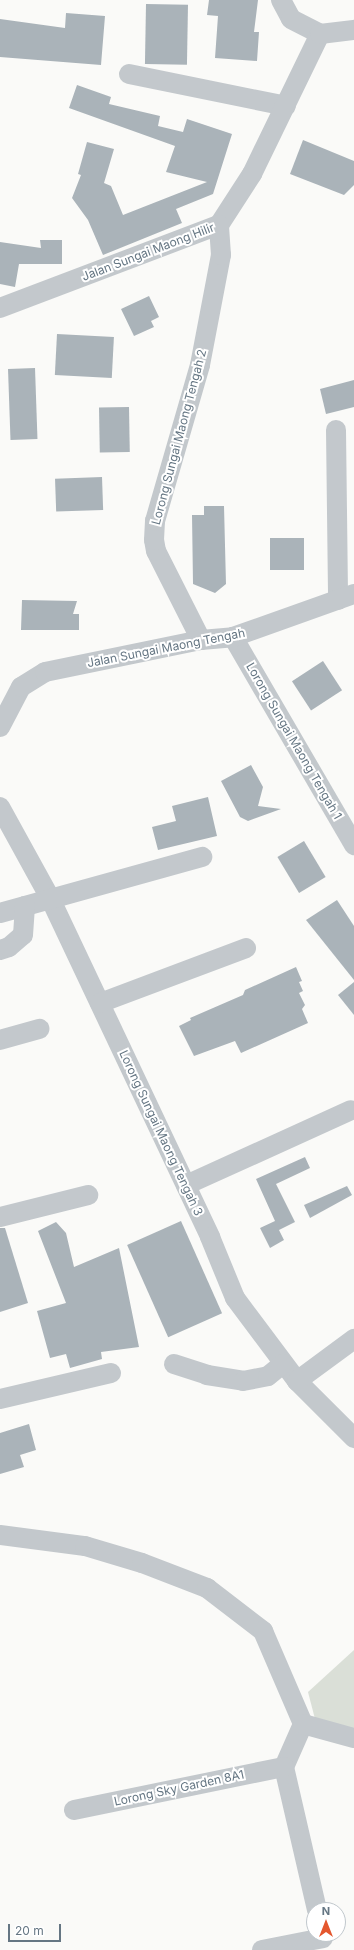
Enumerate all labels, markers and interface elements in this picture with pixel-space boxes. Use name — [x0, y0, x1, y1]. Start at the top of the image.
street label: Jalan Sungai Maong Hilir — [80, 220, 216, 284]
street label: Lorong Sungai Maong Tengah 2 — [149, 348, 209, 526]
street label: Jalan Sungai Maong Tengah — [86, 626, 246, 670]
street label: Lorong Sungai Maong Tengah 1 — [243, 660, 345, 822]
street label: Lorong Sungai Maong Tengah 3 — [116, 1048, 206, 1218]
street label: Lorong Sky Garden 8A1 — [113, 1767, 245, 1809]
north arrow — [306, 1902, 346, 1942]
text: N — [322, 1904, 330, 1918]
scale bar — [10, 1916, 63, 1942]
text: 20 m — [15, 1923, 44, 1938]

